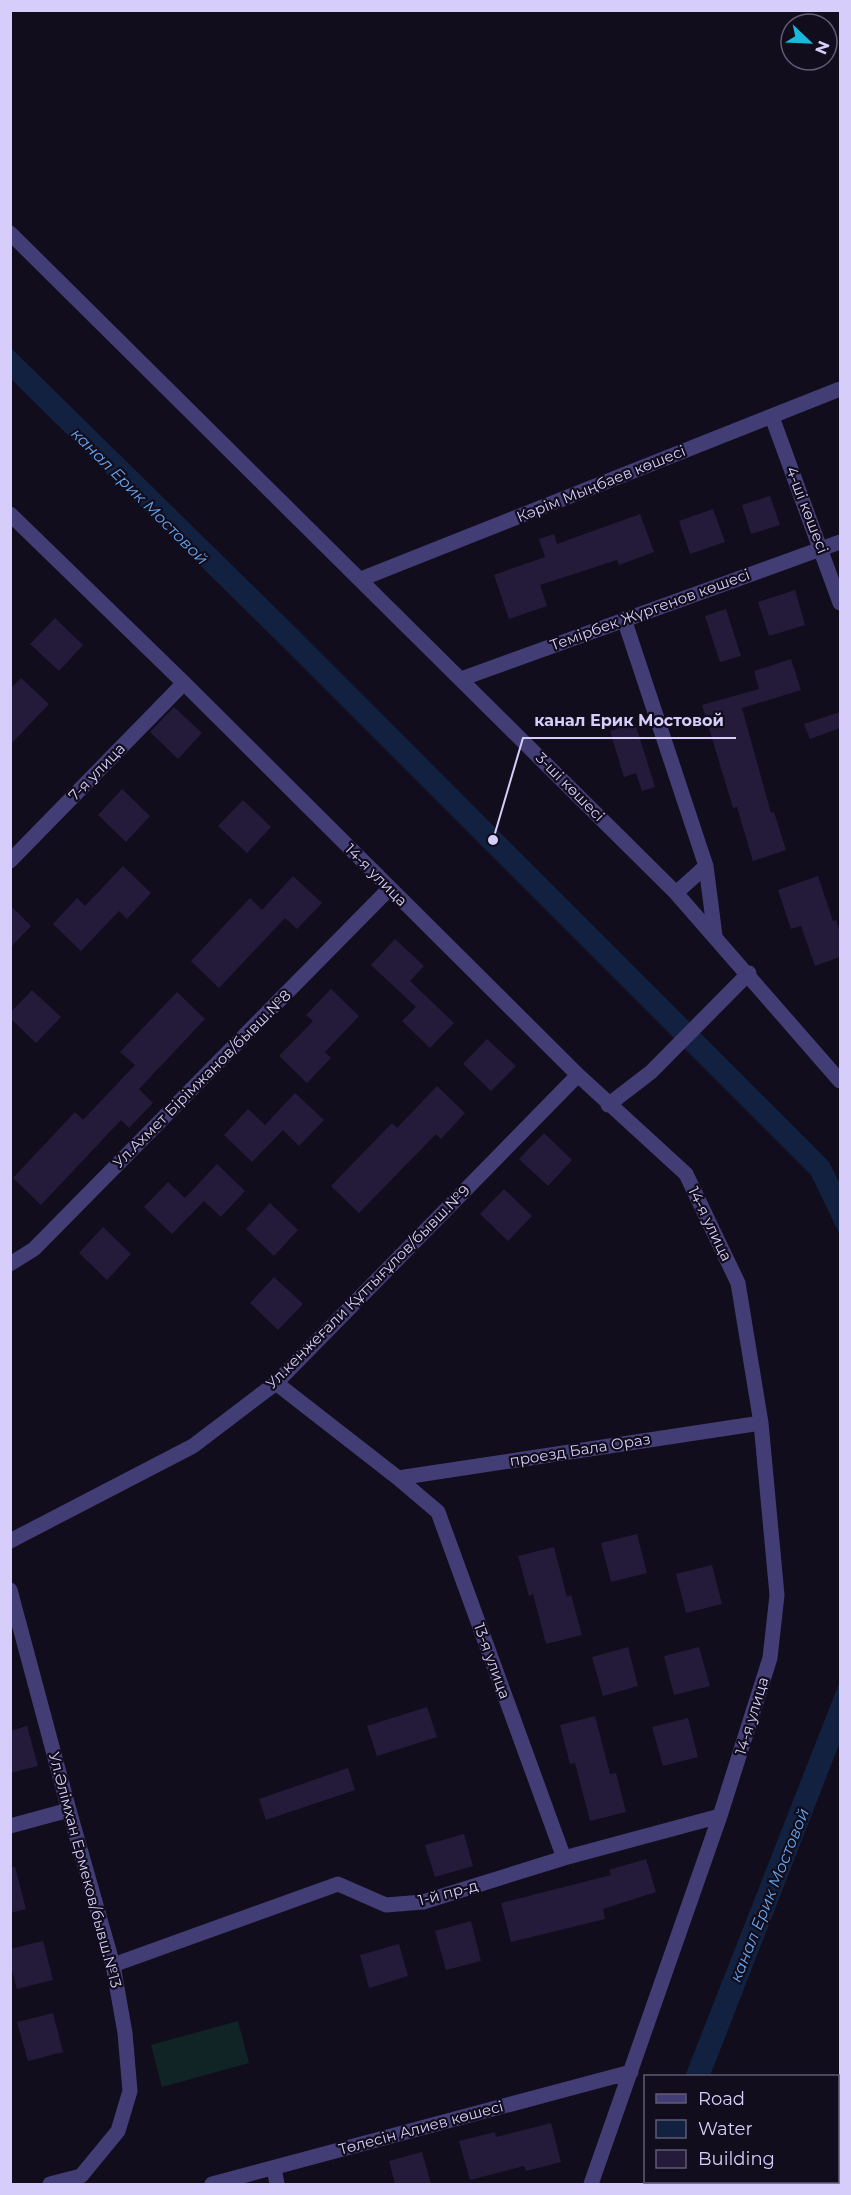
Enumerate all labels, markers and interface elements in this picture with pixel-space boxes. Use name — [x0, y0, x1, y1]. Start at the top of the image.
north arrow — [779, 12, 839, 72]
text: N — [811, 38, 834, 57]
water label: канал Ерик Мостовой — [67, 424, 212, 569]
street label: Кәрім Мыңбаев көшесі — [514, 441, 688, 526]
street label: 4-ші көшесі — [782, 464, 833, 556]
street label: Темірбек Жүргенов көшесі — [547, 564, 752, 655]
callout: канал Ерик Мостовой — [523, 704, 736, 738]
text: канал Ерик Мостовой — [534, 711, 724, 730]
street label: 7-я улица — [64, 739, 129, 805]
street label: 3-ші көшесі — [532, 748, 609, 825]
street label: 14-я улица — [341, 839, 412, 910]
street label: Ул.Ахмет Бірімжанов/бывш.№8 — [109, 986, 295, 1172]
street label: Ул.кенжеғали Құттығұлов/бывш.№9 — [262, 1181, 474, 1393]
street label: 14-я улица — [684, 1183, 737, 1264]
street label: проезд Бала Ораз — [508, 1429, 652, 1470]
street label: 13-я улица — [470, 1620, 515, 1701]
street label: 14-я улица — [731, 1674, 772, 1757]
street label: Ул.Әлімхан Ермеков/бывш.№13 — [45, 1750, 126, 1990]
water label: канал Ерик Мостовой — [726, 1806, 813, 1985]
street label: 1-й пр-д — [416, 1875, 480, 1910]
legend — [644, 2075, 839, 2183]
text: Road — [698, 2088, 745, 2110]
street label: Төлесін Алиев көшесі — [336, 2096, 505, 2159]
text: Water — [698, 2118, 753, 2140]
text: Building — [698, 2148, 775, 2170]

